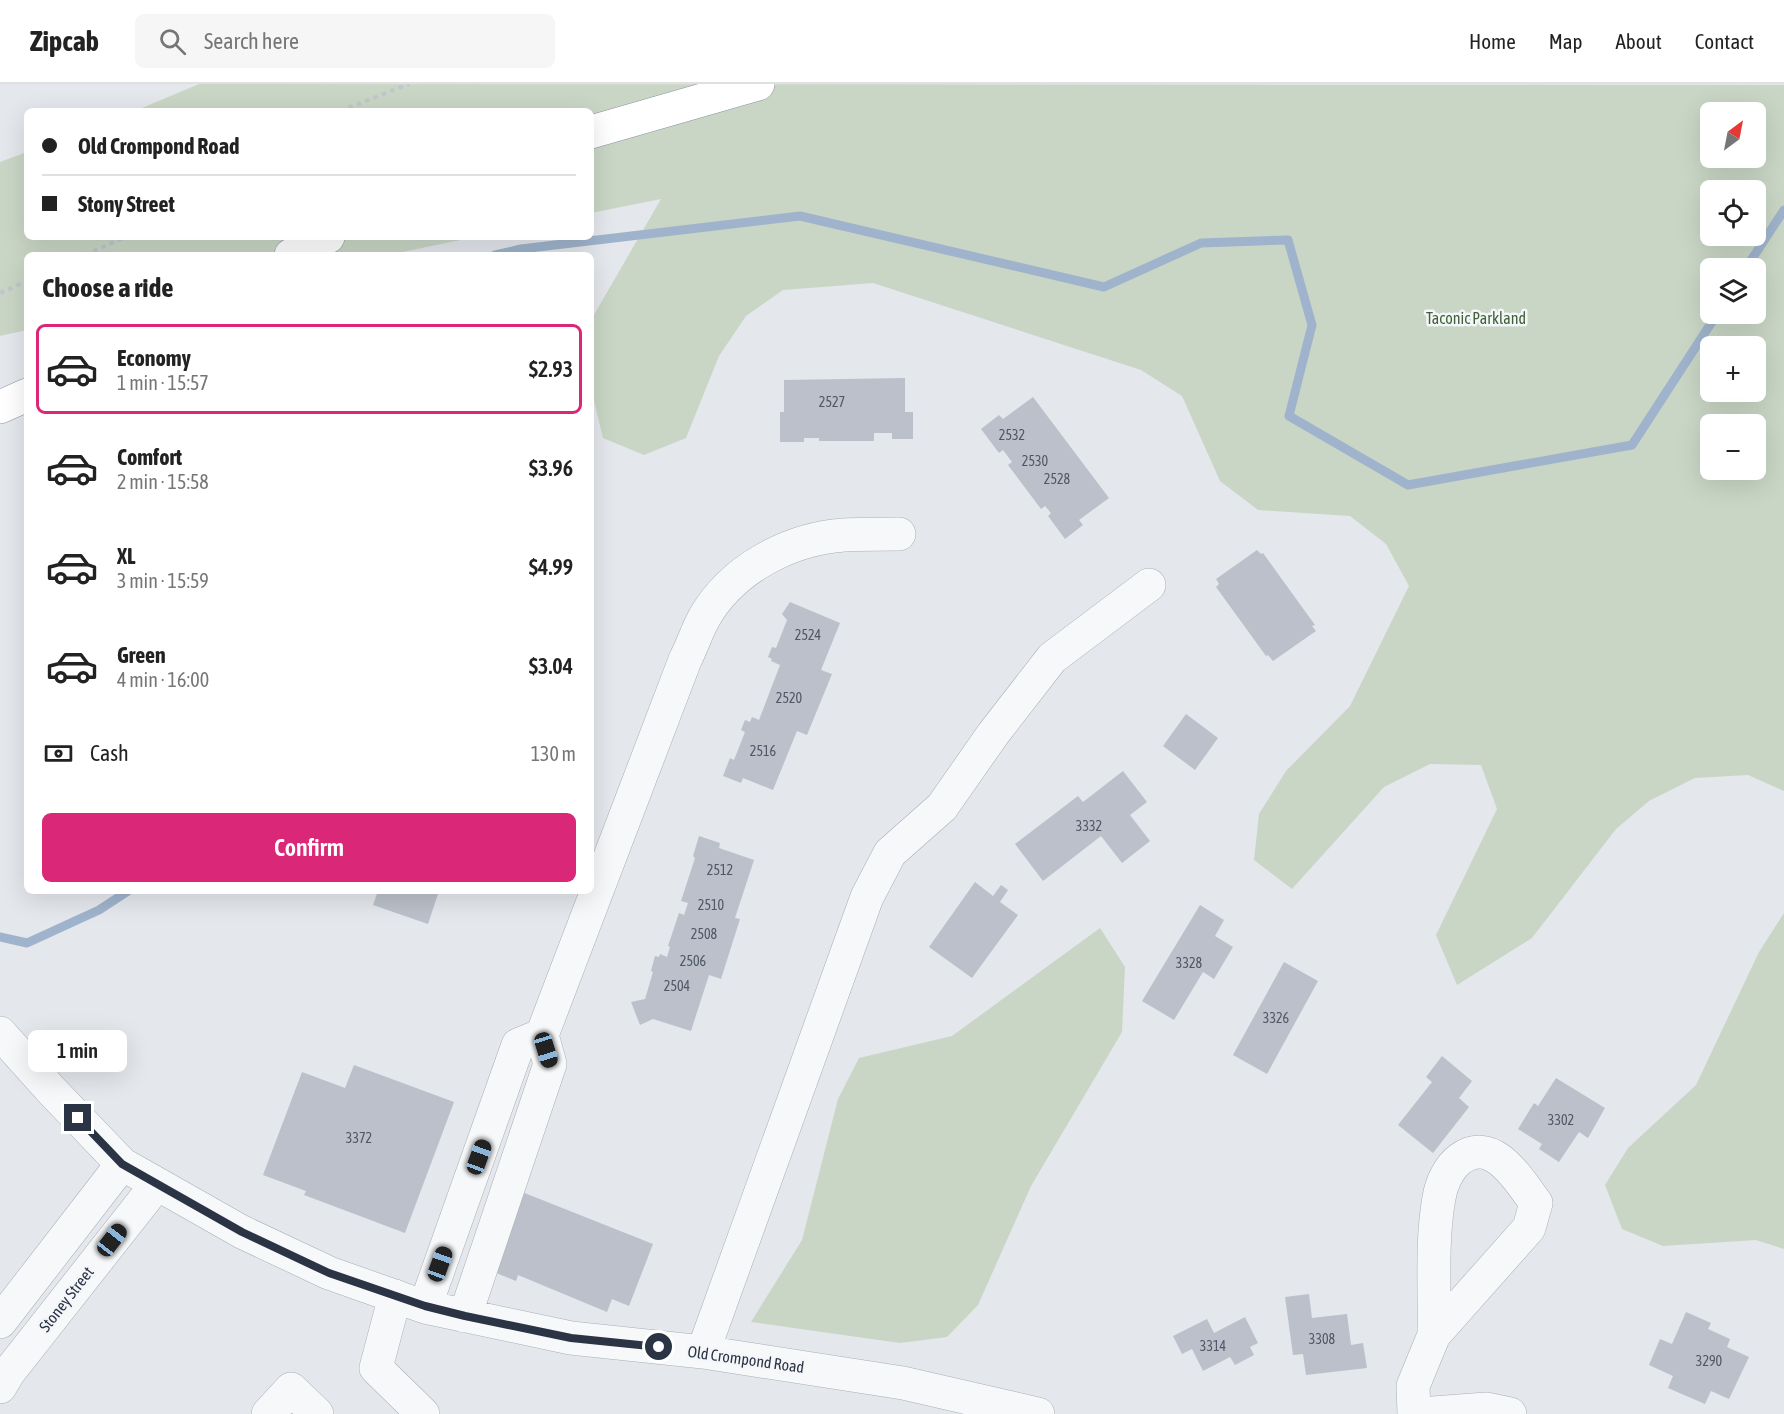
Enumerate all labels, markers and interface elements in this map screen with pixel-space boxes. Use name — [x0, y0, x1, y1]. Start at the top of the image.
search box — [135, 14, 555, 68]
text: Zipcab — [30, 25, 99, 57]
icon: search — [156, 25, 189, 58]
text: Search here — [204, 28, 299, 54]
text: Home — [1469, 29, 1516, 53]
text: Map — [1549, 29, 1583, 53]
text: About — [1616, 29, 1662, 53]
text: Contact — [1695, 29, 1754, 53]
north arrow — [1700, 102, 1766, 168]
map controls — [1700, 102, 1766, 480]
text: Old Crompond Road — [78, 133, 239, 159]
button: locate — [1700, 180, 1766, 246]
text: Stony Street — [78, 191, 175, 217]
button: layers — [1700, 258, 1766, 324]
text: Choose a ride — [42, 272, 174, 303]
park label: Taconic Parkland — [1426, 309, 1526, 327]
button: + — [1700, 336, 1766, 402]
icon: car — [45, 342, 99, 396]
text: Economy — [117, 345, 191, 371]
text: $2.93 — [529, 356, 573, 382]
text: 1 min · 15:57 — [117, 371, 209, 394]
house number: 2527 — [819, 394, 845, 410]
button: − — [1700, 414, 1766, 480]
house number: 2532 — [999, 427, 1025, 443]
icon: car — [45, 441, 99, 495]
text: Comfort — [117, 444, 182, 470]
house number: 2530 — [1022, 453, 1049, 469]
text: $3.96 — [529, 455, 573, 481]
text: 2 min · 15:58 — [117, 470, 209, 493]
house number: 2528 — [1044, 471, 1071, 487]
icon: car — [45, 540, 99, 594]
text: XL — [117, 543, 135, 569]
text: $4.99 — [529, 554, 573, 580]
text: 3 min · 15:59 — [117, 569, 209, 592]
house number: 2524 — [795, 627, 822, 643]
icon: car — [45, 639, 99, 693]
text: Green — [117, 642, 166, 668]
text: $3.04 — [529, 653, 573, 679]
text: 4 min · 16:00 — [117, 668, 209, 691]
house number: 2520 — [776, 690, 803, 706]
icon: cash — [42, 737, 75, 770]
text: Cash — [90, 740, 129, 766]
text: 130 m — [531, 742, 576, 765]
house number: 2516 — [750, 743, 777, 759]
button: Confirm — [42, 813, 576, 882]
house number: 3332 — [1076, 818, 1102, 834]
house number: 2512 — [707, 862, 733, 878]
house number: 2510 — [698, 897, 725, 913]
house number: 2508 — [691, 926, 718, 942]
house number: 2506 — [680, 953, 707, 969]
house number: 3328 — [1176, 955, 1203, 971]
house number: 2504 — [664, 978, 691, 994]
house number: 3326 — [1263, 1010, 1290, 1026]
car — [532, 1030, 560, 1070]
callout: 1 min — [28, 1031, 128, 1073]
text: 1 min — [57, 1039, 98, 1062]
route end — [64, 1104, 91, 1131]
house number: 3302 — [1548, 1112, 1574, 1128]
house number: 3372 — [346, 1130, 372, 1146]
car — [464, 1137, 494, 1177]
car — [94, 1220, 130, 1260]
car — [425, 1244, 455, 1284]
street label: Stoney Street — [35, 1263, 98, 1336]
house number: 3308 — [1309, 1331, 1336, 1347]
route start — [645, 1333, 672, 1360]
house number: 3314 — [1200, 1338, 1227, 1354]
street label: Old Crompond Road — [686, 1342, 805, 1377]
house number: 3290 — [1696, 1353, 1723, 1369]

